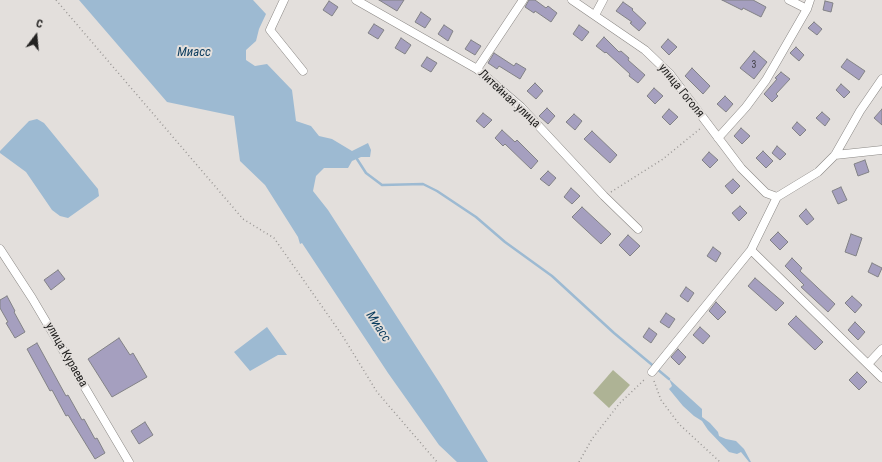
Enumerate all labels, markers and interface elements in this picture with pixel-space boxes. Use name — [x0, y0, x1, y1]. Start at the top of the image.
north arrow — [16, 16, 56, 56]
text: С — [35, 17, 44, 31]
water label: Миасс — [177, 45, 211, 61]
house number: 3 — [752, 59, 756, 71]
street label: улица Гоголя — [655, 61, 707, 121]
street label: Литейная улица — [475, 67, 543, 131]
water label: Миасс — [362, 309, 394, 345]
street label: улица Кураева — [42, 320, 90, 390]

